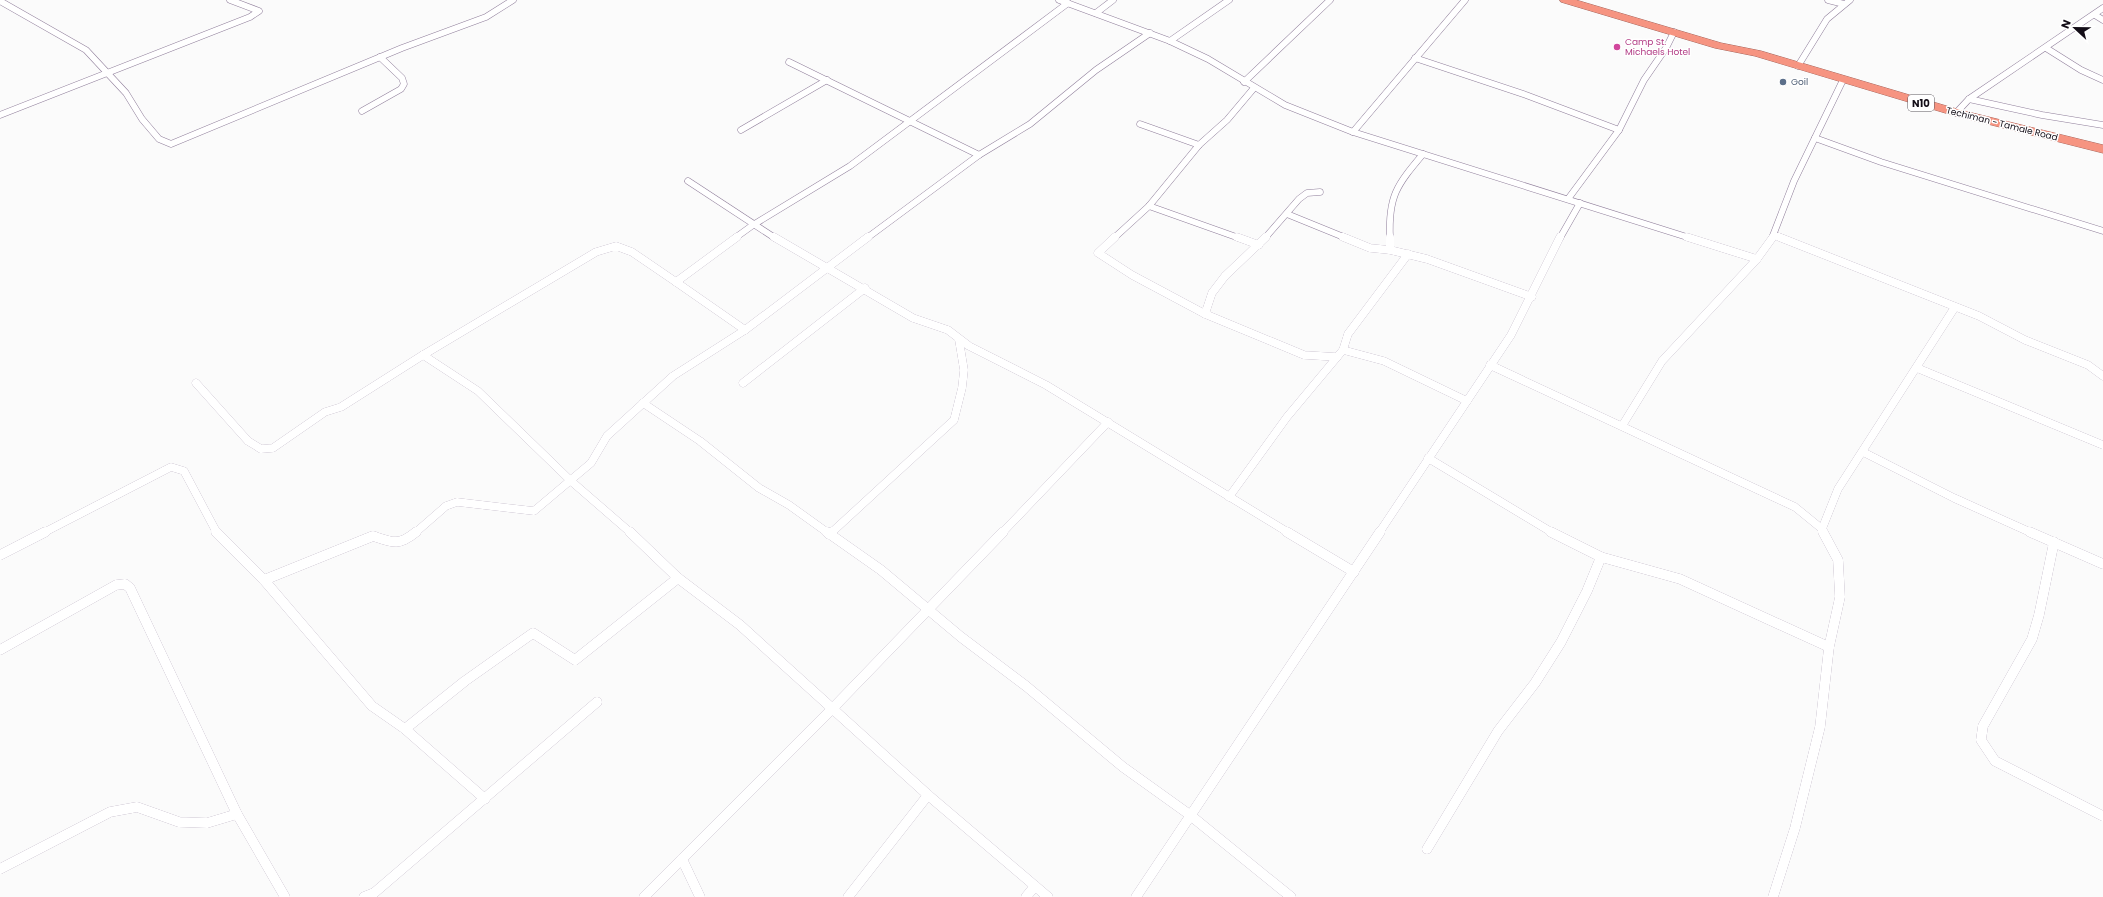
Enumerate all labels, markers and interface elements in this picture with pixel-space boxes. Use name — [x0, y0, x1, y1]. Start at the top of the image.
north arrow — [2055, 8, 2095, 48]
text: N — [2057, 17, 2075, 31]
place label: Camp St. Michaels Hotel — [1625, 36, 1690, 58]
marker: Camp St. Michaels Hotel — [1612, 42, 1622, 52]
place label: Goil — [1791, 76, 1808, 88]
marker: Goil — [1778, 77, 1788, 87]
road number: N10 — [1908, 95, 1934, 111]
street label: Techiman - Tamale Road — [1945, 104, 2059, 144]

